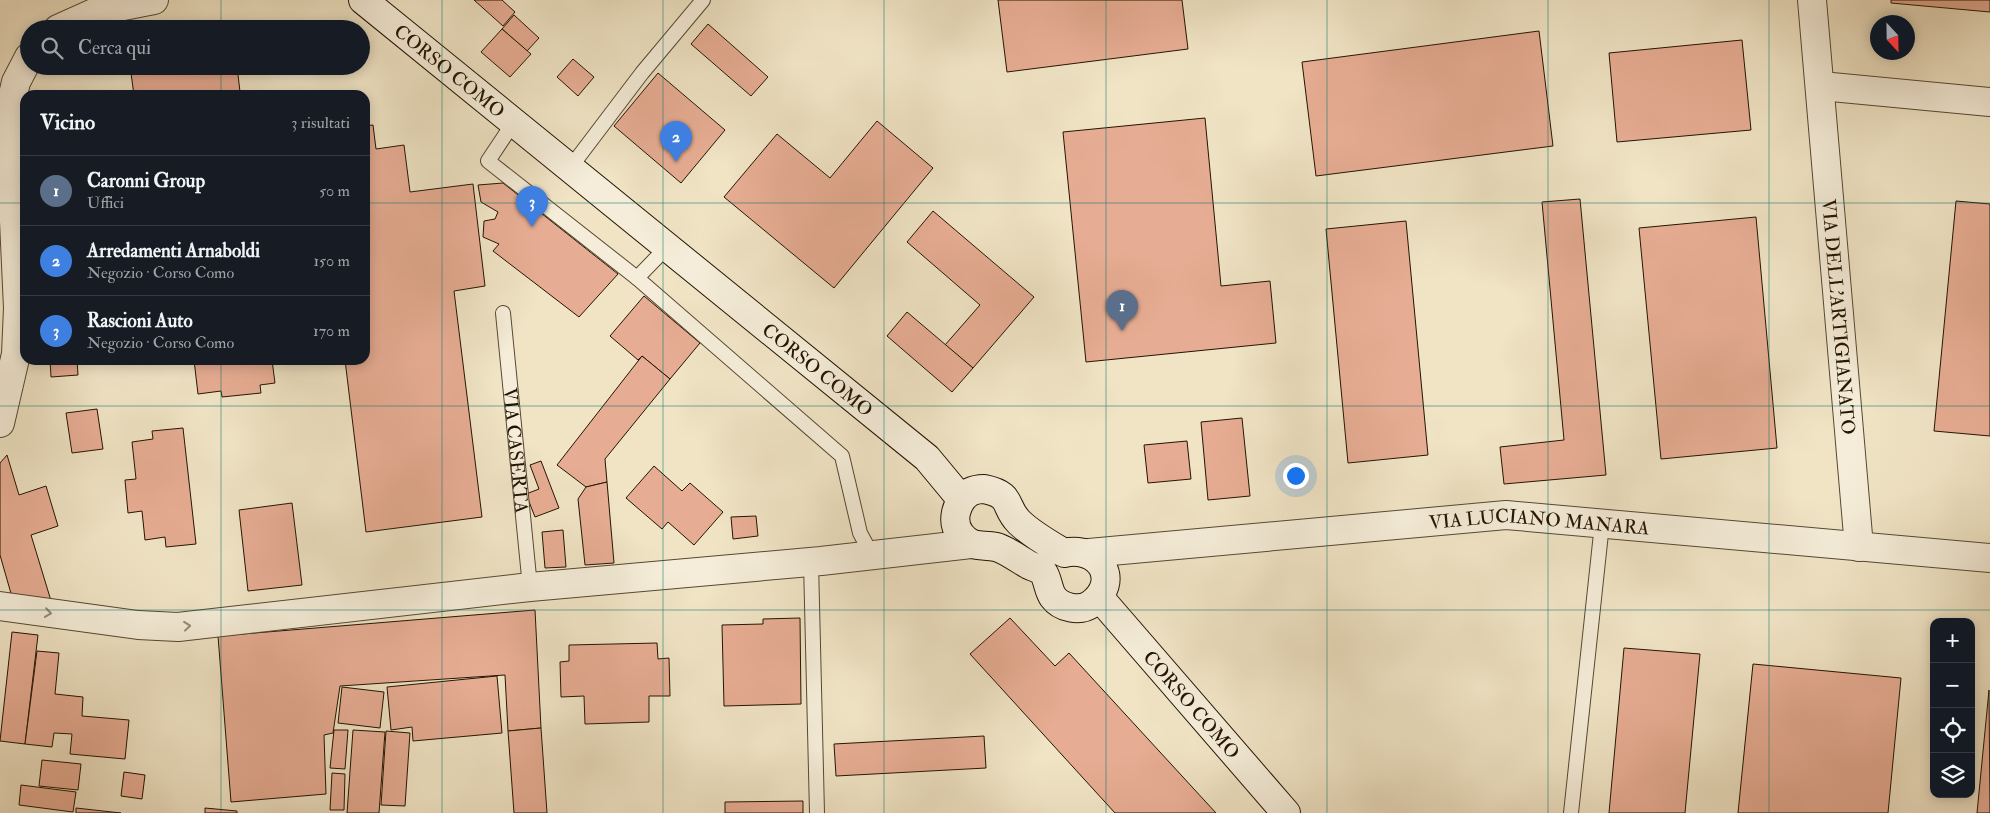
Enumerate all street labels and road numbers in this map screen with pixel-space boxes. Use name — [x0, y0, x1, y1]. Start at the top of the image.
street label: CORSO COMO — [389, 19, 510, 123]
street label: VIA DELL'ARTIGIANATO — [1816, 198, 1860, 436]
street label: CORSO COMO — [757, 318, 878, 422]
street label: VIA CASERTA — [497, 386, 534, 514]
street label: VIA LUCIANO MANARA — [1428, 504, 1650, 541]
street label: CORSO COMO — [1138, 646, 1245, 764]

